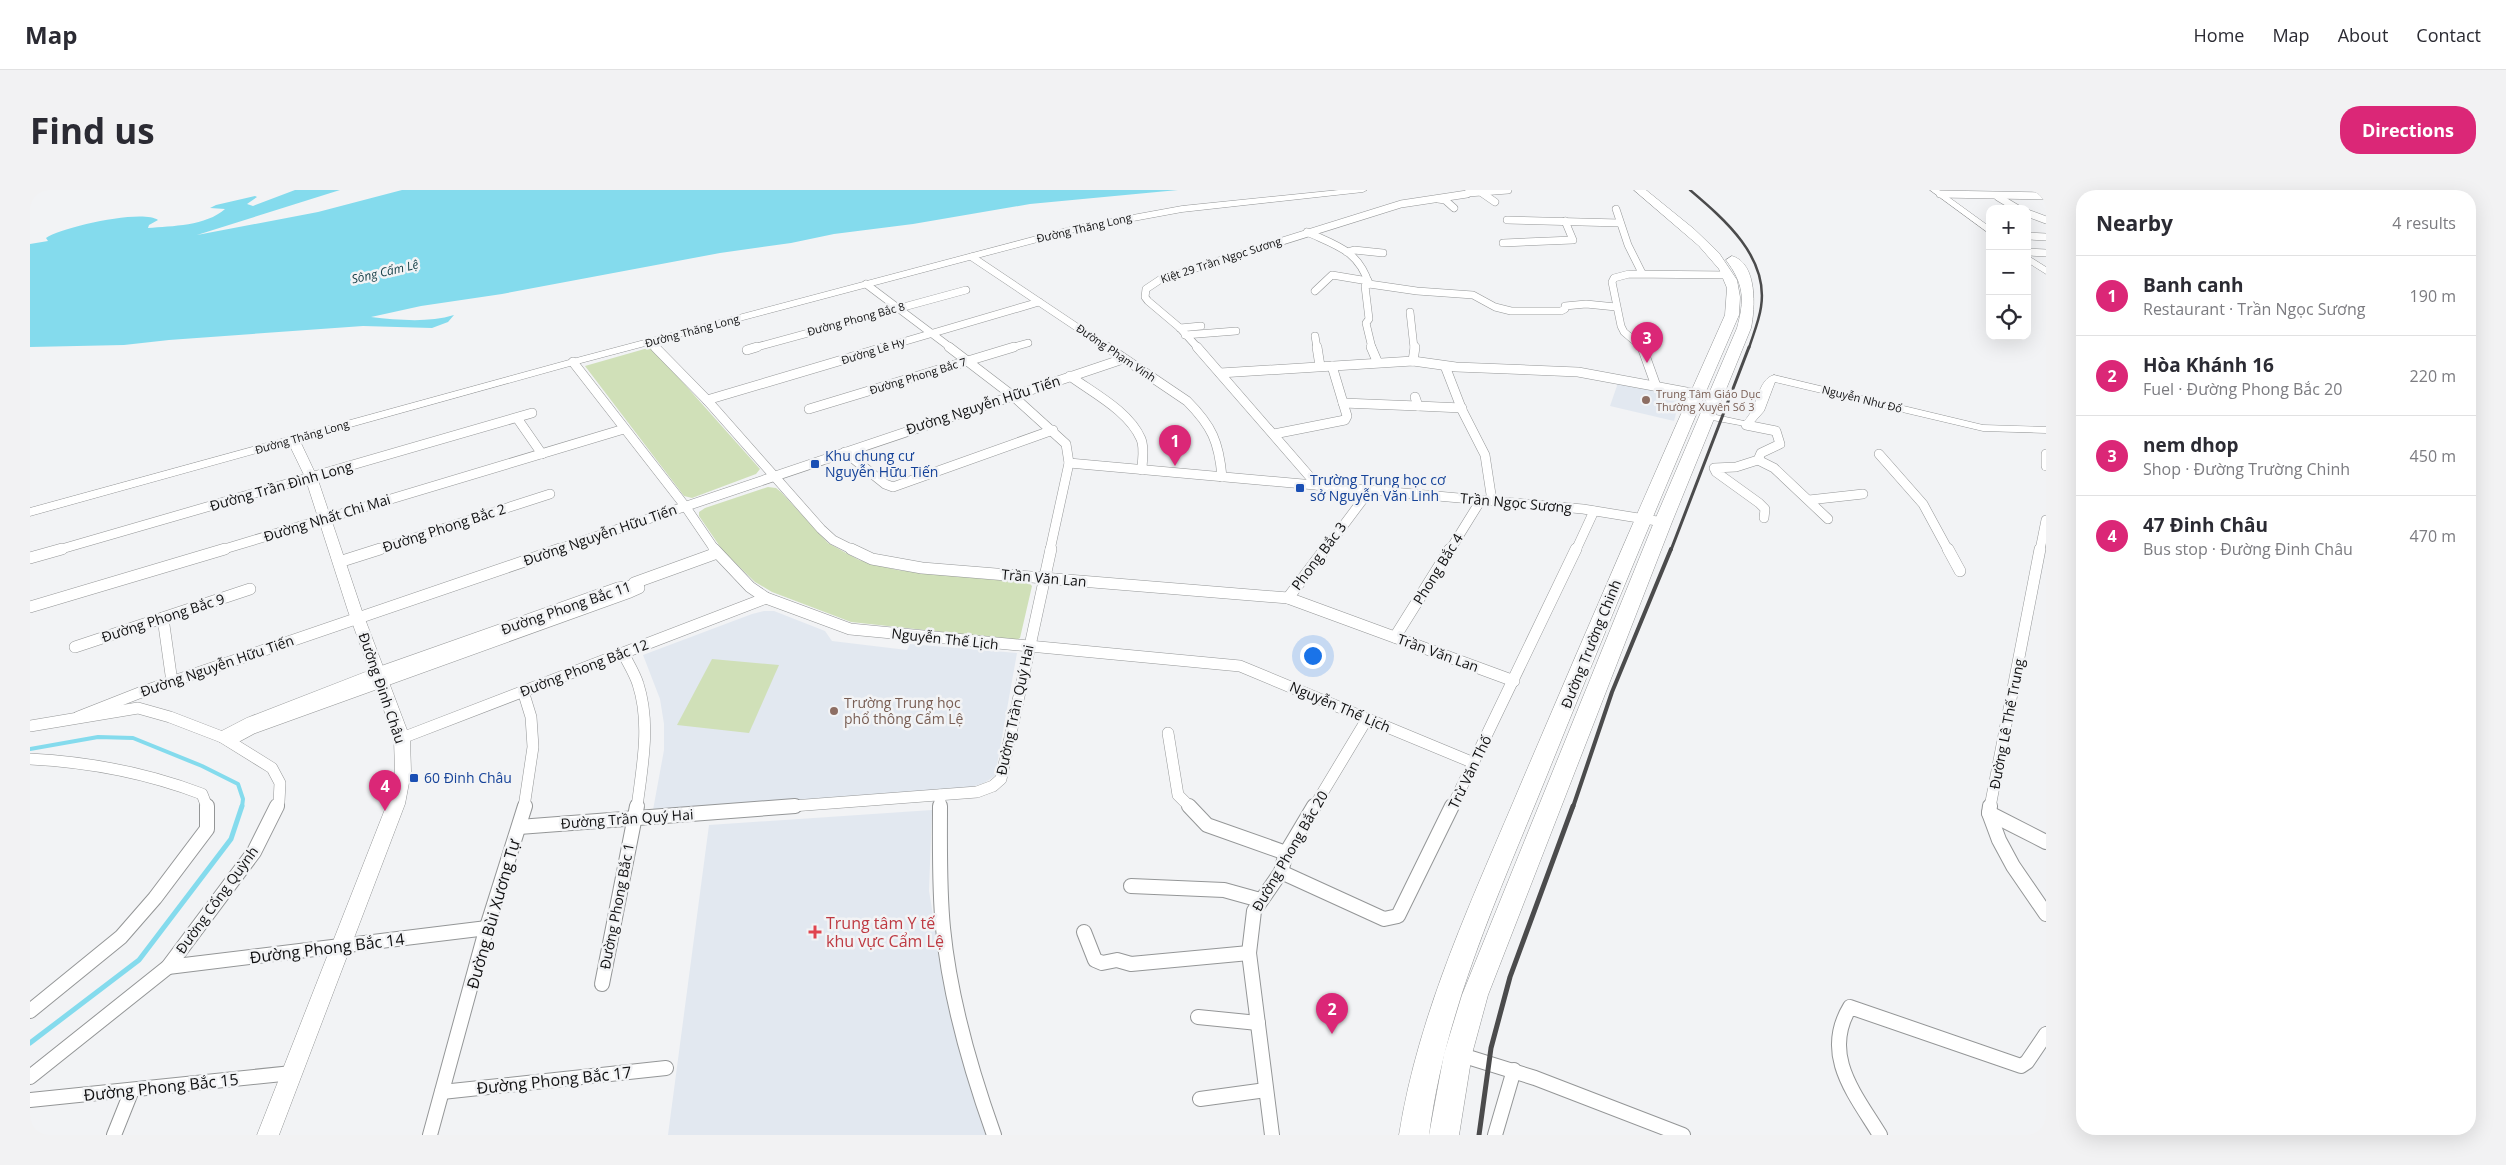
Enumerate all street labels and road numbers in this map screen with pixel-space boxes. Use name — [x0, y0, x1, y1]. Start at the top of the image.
street label: Đường Thăng Long — [1035, 209, 1133, 246]
street label: Kiệt 29 Trần Ngọc Sương — [1159, 233, 1283, 286]
street label: Đường Phong Bắc 8 — [805, 298, 906, 339]
street label: Đường Thăng Long — [643, 311, 741, 350]
street label: Đường Phạm Vinh — [1074, 320, 1159, 385]
street label: Đường Lê Hy — [839, 334, 907, 367]
street label: Đường Phong Bắc 7 — [867, 354, 968, 397]
street label: Đường Nguyễn Hữu Tiến — [903, 371, 1062, 438]
street label: Nguyễn Như Đổ — [1820, 381, 1904, 416]
street label: Đường Thăng Long — [253, 416, 351, 457]
street label: Đường Trần Đình Long — [207, 456, 355, 515]
street label: Trần Ngọc Sương — [1459, 488, 1573, 517]
street label: Đường Nhất Chi Mai — [261, 489, 393, 546]
street label: Đường Phong Bắc 2 — [380, 499, 508, 556]
street label: Đường Nguyễn Hữu Tiến — [521, 499, 679, 570]
street label: Phong Bắc 3 — [1287, 518, 1350, 594]
street label: Phong Bắc 4 — [1408, 530, 1467, 608]
street label: Trần Văn Lan — [1001, 564, 1087, 591]
street label: Đường Phong Bắc 11 — [498, 576, 633, 639]
street label: Đường Trường Chinh — [1556, 577, 1625, 711]
street label: Đường Phong Bắc 9 — [99, 589, 227, 646]
street label: Nguyễn Thế Lịch — [890, 623, 1000, 654]
street label: Trần Văn Lan — [1395, 629, 1482, 676]
street label: Đường Nguyễn Hữu Tiến — [138, 630, 296, 701]
street label: Đường Đinh Châu — [355, 630, 410, 746]
street label: Đường Phong Bắc 12 — [517, 634, 651, 701]
street label: Đường Trần Quý Hai — [991, 643, 1038, 777]
street label: Đường Lê Thế Trung — [1985, 657, 2029, 791]
street label: Nguyễn Thế Lịch — [1287, 677, 1394, 736]
street label: Trừ Văn Thố — [1444, 732, 1495, 812]
street label: Đường Phong Bắc 20 — [1247, 787, 1332, 914]
street label: Đường Trần Quý Hai — [560, 804, 694, 833]
street label: Đường Bùi Xương Tự — [461, 835, 525, 991]
street label: Đường Phong Bắc 1 — [595, 841, 638, 971]
street label: Đường Cống Quỳnh — [171, 842, 262, 957]
street label: Đường Phong Bắc 14 — [248, 928, 406, 968]
street label: Đường Phong Bắc 17 — [475, 1061, 633, 1099]
street label: Đường Phong Bắc 15 — [82, 1068, 240, 1106]

